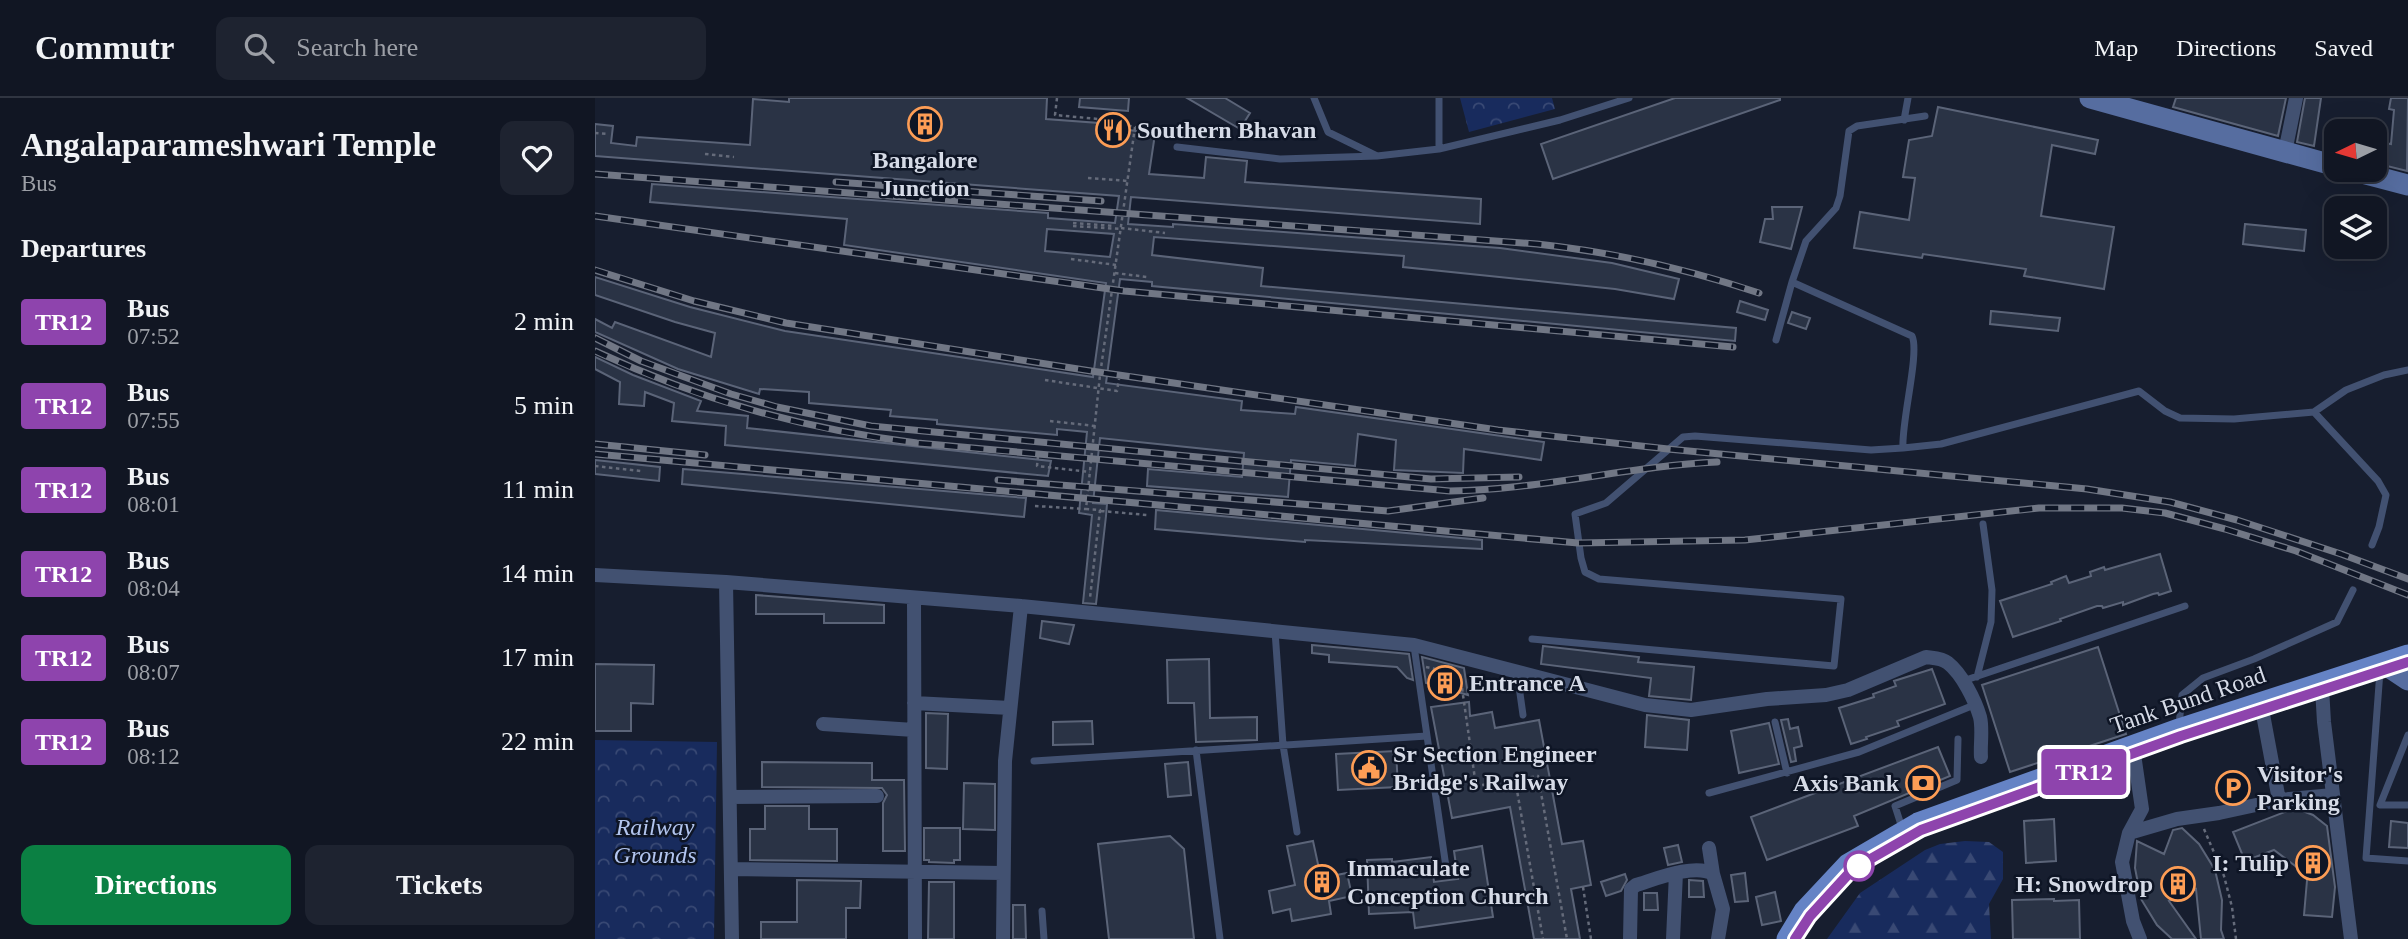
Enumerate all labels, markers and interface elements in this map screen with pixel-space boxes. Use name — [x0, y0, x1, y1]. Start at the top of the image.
search box — [216, 17, 706, 80]
icon: search — [240, 29, 278, 67]
text: Commutr — [35, 30, 174, 66]
text: Search here — [296, 33, 418, 62]
text: Map — [2094, 35, 2138, 61]
text: Directions — [2176, 35, 2276, 61]
text: Saved — [2314, 35, 2373, 61]
building icon: Bangalore Junction — [906, 105, 944, 143]
restaurant icon: Southern Bhavan — [1094, 111, 1132, 149]
place label: Southern Bhavan — [1137, 117, 1316, 143]
north arrow — [2324, 119, 2387, 182]
map controls — [2324, 119, 2387, 259]
button: heart — [500, 121, 574, 195]
text: Angalaparameshwari Temple — [21, 127, 436, 163]
place label: Bangalore Junction — [873, 147, 978, 201]
text: Bus — [21, 171, 57, 196]
button: layers — [2324, 196, 2387, 259]
text: Departures — [21, 234, 146, 263]
text: Bus — [127, 294, 169, 323]
text: 2 min — [514, 307, 574, 336]
text: TR12 — [35, 309, 92, 335]
text: 07:52 — [127, 324, 180, 349]
text: Bus — [127, 378, 169, 407]
text: 5 min — [514, 391, 574, 420]
text: TR12 — [35, 393, 92, 419]
text: 07:55 — [127, 408, 180, 433]
text: Bus — [127, 462, 169, 491]
text: 11 min — [502, 475, 574, 504]
text: TR12 — [35, 477, 92, 503]
text: 08:01 — [127, 492, 180, 517]
text: Bus — [127, 546, 169, 575]
text: 14 min — [501, 559, 574, 588]
text: TR12 — [35, 561, 92, 587]
text: 08:04 — [127, 576, 180, 601]
text: Bus — [127, 630, 169, 659]
text: 17 min — [501, 643, 574, 672]
text: TR12 — [35, 645, 92, 671]
text: 08:07 — [127, 660, 180, 685]
street label: Tank Bund Road — [2107, 661, 2269, 739]
building icon: Entrance A — [1426, 664, 1464, 702]
place label: Entrance A — [1469, 670, 1586, 696]
text: Bus — [127, 714, 169, 743]
text: 22 min — [501, 727, 574, 756]
text: TR12 — [35, 729, 92, 755]
place label: Sr Section Engineer Bridge's Railway — [1393, 741, 1597, 795]
text: 08:12 — [127, 744, 180, 769]
public building icon: Sr Section Engineer Bridge's Railway — [1350, 749, 1388, 787]
line badge: TR12 — [2035, 749, 2133, 795]
text: TR12 — [2055, 759, 2113, 785]
place label: Visitor's Parking — [2257, 761, 2343, 815]
bank icon: Axis Bank — [1904, 764, 1942, 802]
parking icon: Visitor's Parking — [2214, 769, 2252, 807]
place label: Axis Bank — [1793, 770, 1900, 796]
park label: Railway Grounds — [613, 814, 697, 868]
building icon: I: Tulip — [2294, 844, 2332, 882]
button: Directions — [21, 845, 291, 925]
button: Tickets — [305, 845, 574, 925]
place label: I: Tulip — [2212, 850, 2289, 876]
unlabelled marker — [1844, 851, 1874, 881]
place label: Immaculate Conception Church — [1347, 855, 1549, 909]
building icon: Immaculate Conception Church — [1303, 863, 1341, 901]
building icon: H: Snowdrop — [2159, 865, 2197, 903]
place label: H: Snowdrop — [2015, 871, 2153, 897]

